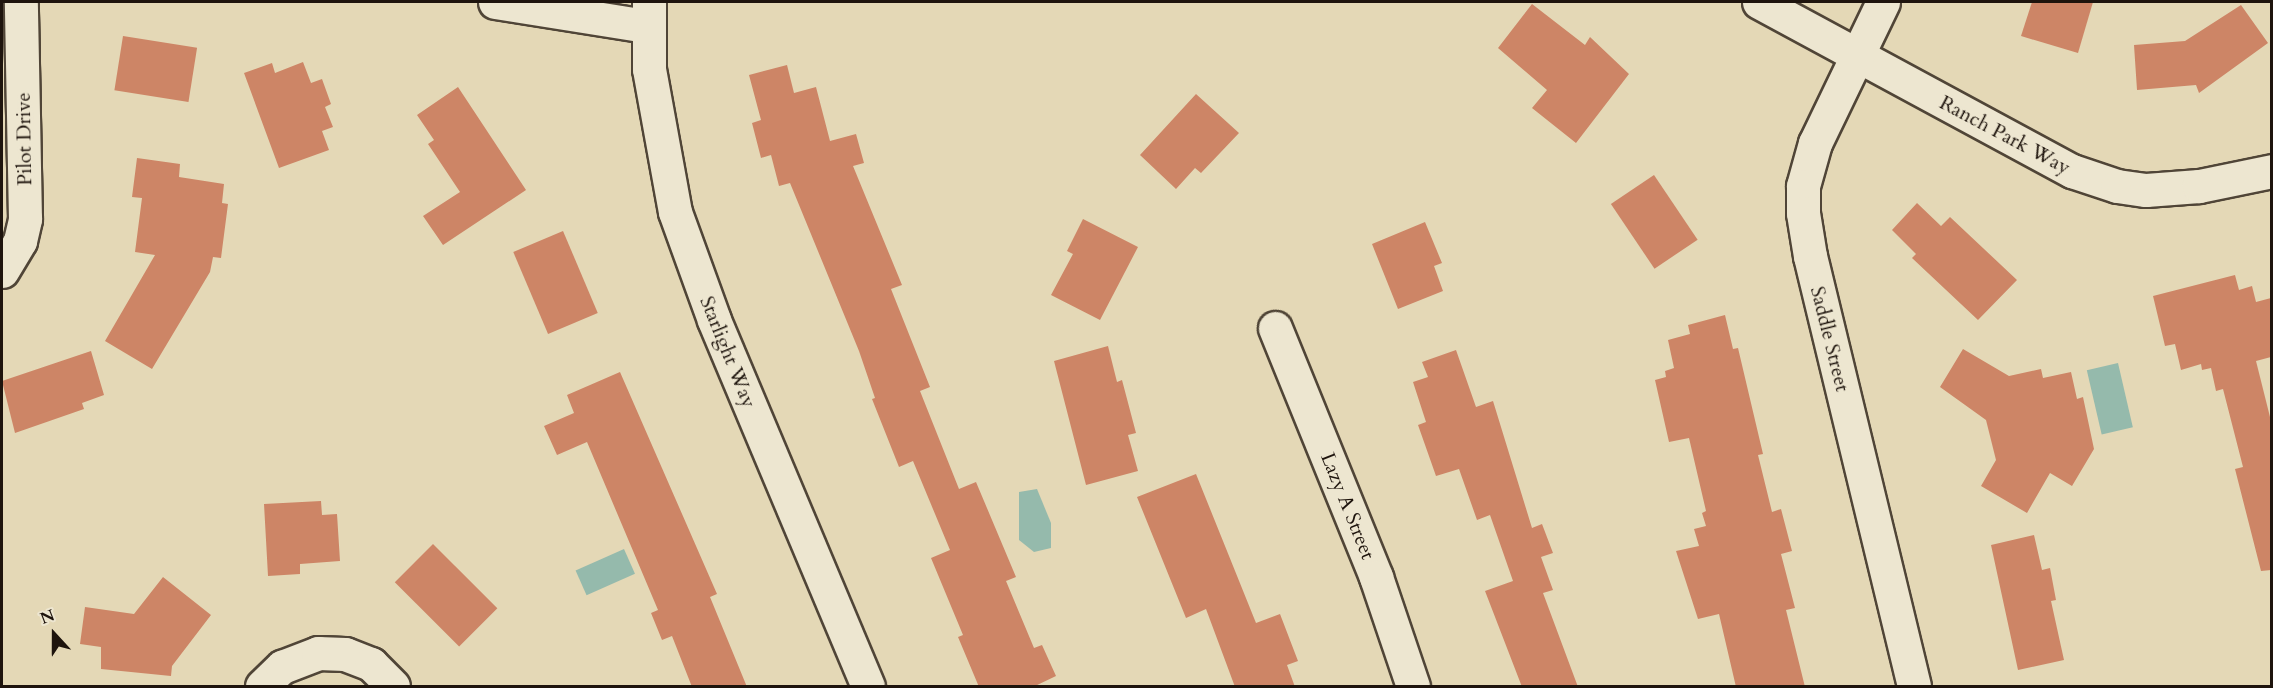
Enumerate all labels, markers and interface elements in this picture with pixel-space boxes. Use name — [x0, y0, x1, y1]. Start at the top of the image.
street label: Ranch Park Way — [1936, 90, 2074, 180]
street label: Pilot Drive — [11, 92, 37, 186]
street label: Saddle Street — [1805, 284, 1855, 394]
street label: Starlight Way — [695, 293, 761, 411]
street label: Lazy A Street — [1316, 449, 1380, 563]
north arrow — [24, 604, 84, 664]
text: N — [37, 604, 58, 630]

